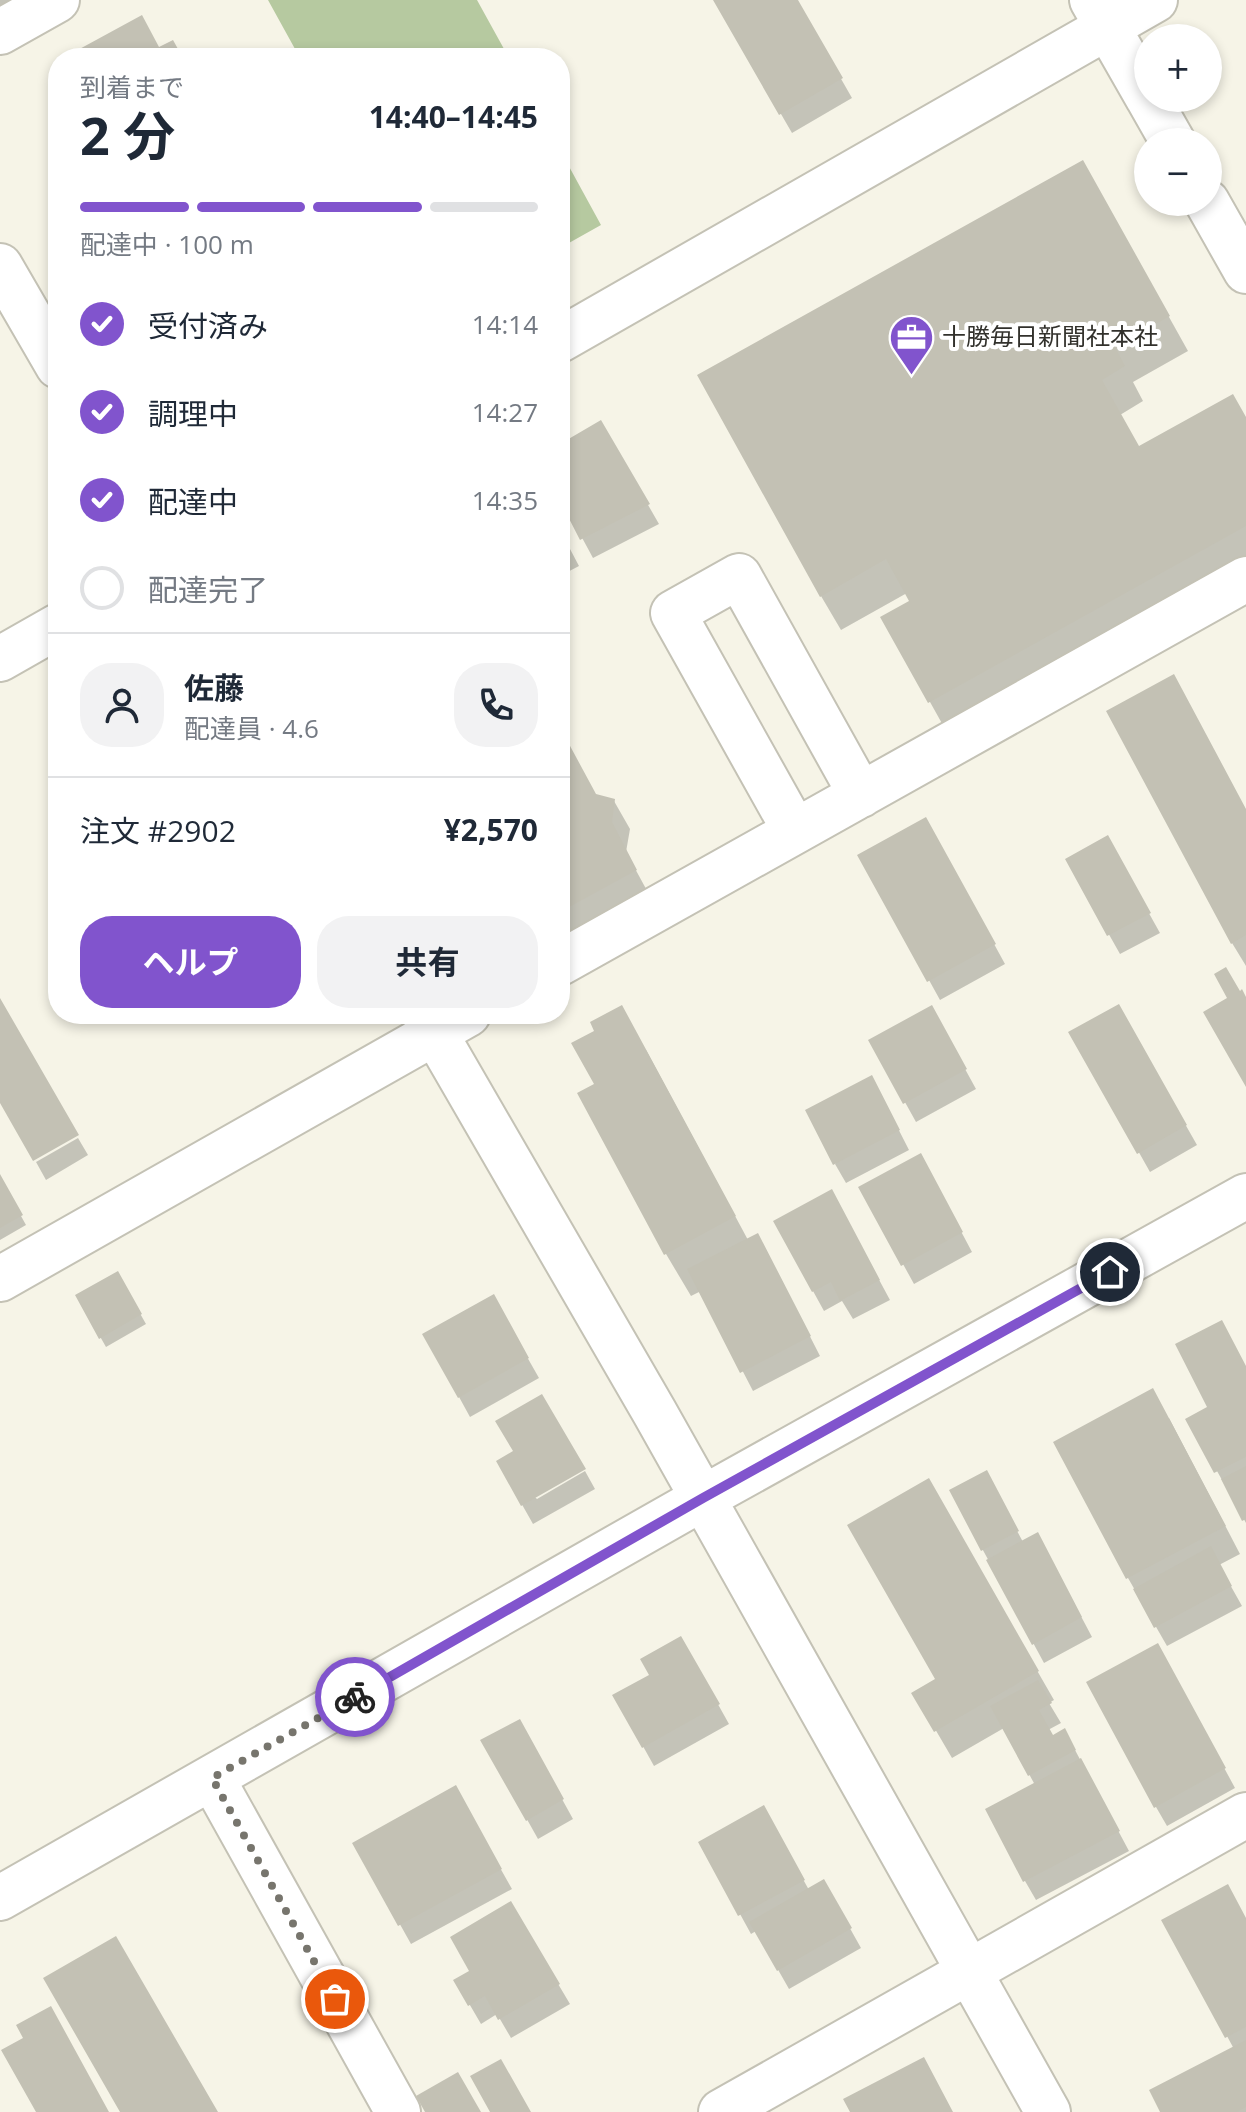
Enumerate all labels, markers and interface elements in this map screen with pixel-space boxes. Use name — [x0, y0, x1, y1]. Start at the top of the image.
map controls — [1134, 24, 1222, 216]
button: + — [1134, 24, 1222, 112]
text: 到着まで — [80, 69, 184, 105]
text: 14:40–14:45 — [369, 96, 538, 137]
text: 2 分 — [80, 99, 175, 170]
button: − — [1134, 128, 1222, 216]
text: 配達中 · 100 m — [80, 226, 254, 262]
icon: check — [80, 302, 124, 346]
text: 受付済み — [148, 305, 268, 346]
text: 14:14 — [472, 306, 538, 342]
office icon: 十勝毎日新聞社本社 — [887, 313, 935, 376]
place label: 十勝毎日新聞社本社 — [942, 319, 1158, 352]
icon: check — [80, 390, 124, 434]
text: 調理中 — [148, 393, 238, 434]
text: 14:27 — [472, 394, 538, 430]
icon: check — [80, 478, 124, 522]
text: 配達中 — [148, 481, 238, 522]
text: 14:35 — [472, 482, 538, 518]
text: 配達完了 — [148, 569, 268, 610]
button: person — [80, 663, 164, 747]
button: phone — [454, 663, 538, 747]
text: 佐藤 — [184, 667, 244, 708]
text: 配達員 · 4.6 — [184, 710, 319, 746]
text: ¥2,570 — [444, 809, 538, 850]
text: 注文 #2902 — [80, 810, 236, 851]
button: ヘルプ — [80, 916, 301, 1008]
button: 共有 — [317, 916, 538, 1008]
pin — [1076, 1238, 1144, 1306]
icon: home — [1088, 1250, 1132, 1294]
courier — [315, 1657, 395, 1737]
icon: bike — [333, 1675, 377, 1719]
pin — [301, 1965, 369, 2033]
icon: bag — [313, 1977, 357, 2021]

